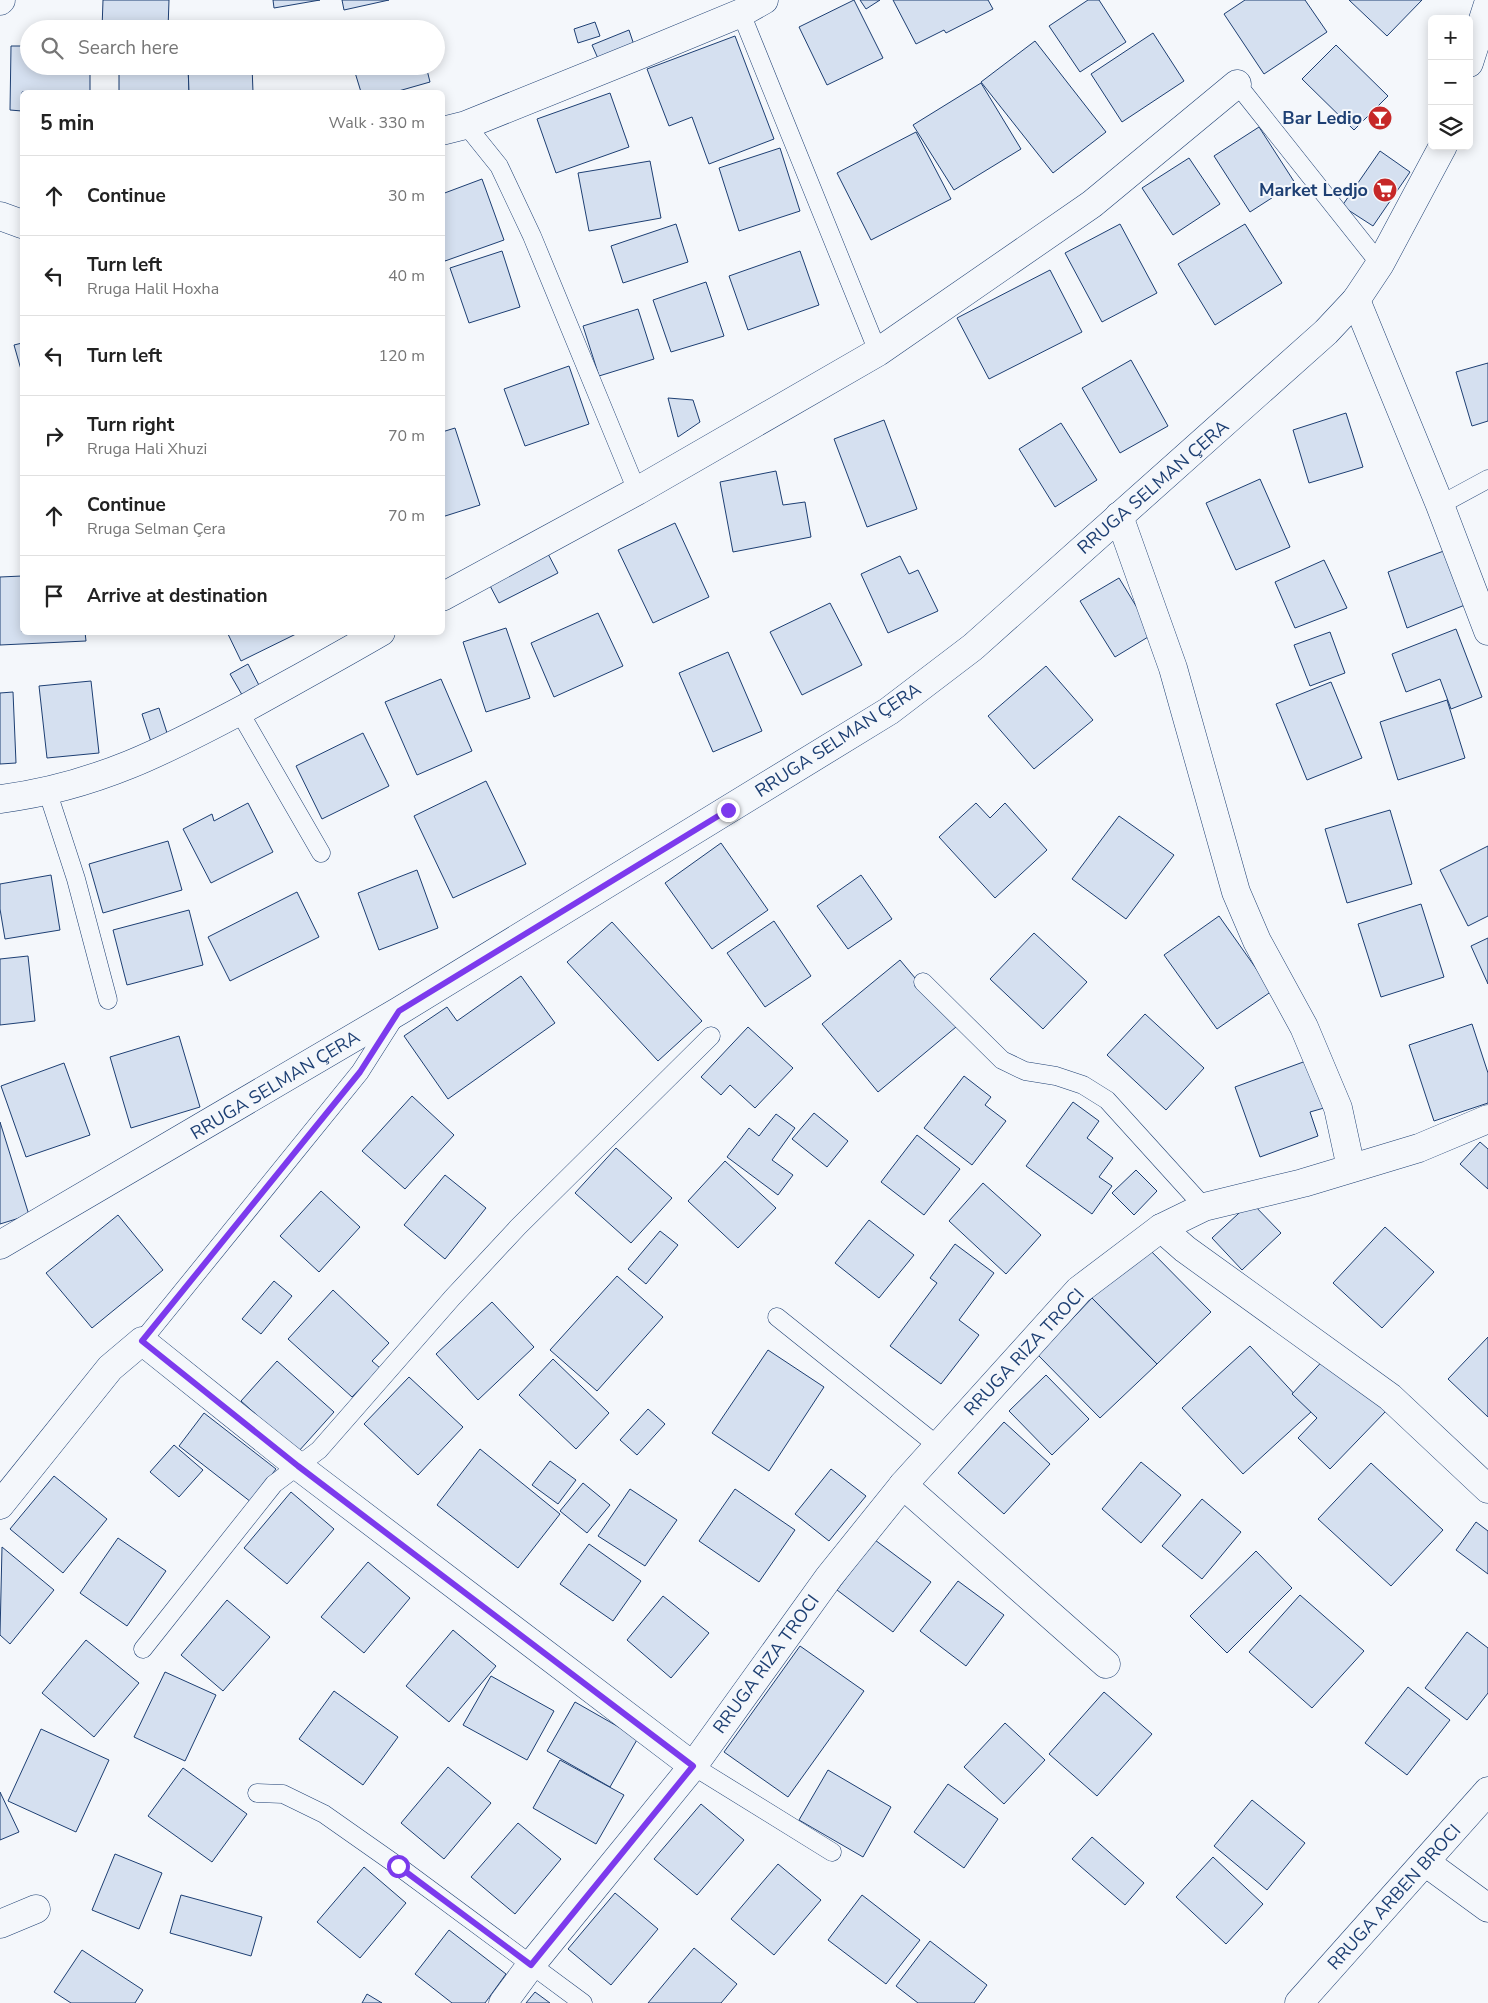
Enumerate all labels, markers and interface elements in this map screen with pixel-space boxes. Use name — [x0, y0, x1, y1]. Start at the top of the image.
map controls — [1428, 15, 1473, 150]
button: + — [1428, 15, 1473, 60]
search box — [20, 20, 445, 75]
icon: search — [38, 34, 66, 62]
text: Search here — [78, 35, 179, 61]
button: − — [1428, 60, 1473, 105]
bar icon: Bar Ledio — [1367, 105, 1393, 131]
button: layers — [1428, 105, 1473, 150]
place label: Bar Ledio — [1282, 106, 1362, 130]
text: 5 min — [40, 109, 94, 137]
text: Walk · 330 m — [329, 112, 425, 134]
supermarket icon: Market Ledjo — [1372, 177, 1398, 203]
place label: Market Ledjo — [1259, 178, 1368, 202]
icon: ahead — [40, 182, 68, 210]
text: Continue — [87, 183, 166, 209]
text: 30 m — [388, 185, 425, 207]
text: Turn left — [87, 252, 162, 278]
icon: left — [40, 262, 68, 290]
text: 40 m — [388, 265, 425, 287]
text: Rruga Halil Hoxha — [87, 278, 219, 300]
icon: left — [40, 342, 68, 370]
text: Turn left — [87, 343, 162, 369]
text: 120 m — [378, 345, 425, 367]
text: Turn right — [87, 412, 174, 438]
street label: RRUGA SELMAN ÇERA — [1072, 415, 1234, 559]
icon: right — [40, 422, 68, 450]
text: 70 m — [388, 425, 425, 447]
text: Rruga Hali Xhuzi — [87, 438, 207, 460]
text: Continue — [87, 492, 166, 518]
icon: ahead — [40, 502, 68, 530]
text: 70 m — [388, 505, 425, 527]
text: Rruga Selman Çera — [87, 518, 226, 540]
icon: arrive — [40, 582, 68, 610]
text: Arrive at destination — [87, 583, 268, 609]
street label: RRUGA SELMAN ÇERA — [750, 677, 926, 803]
route end — [717, 799, 740, 822]
street label: RRUGA SELMAN ÇERA — [186, 1025, 364, 1145]
street label: RRUGA RIZA TROCI — [959, 1283, 1089, 1421]
street label: RRUGA RIZA TROCI — [707, 1590, 825, 1738]
street label: RRUGA ARBEN BROCI — [1322, 1819, 1466, 1975]
route start — [387, 1855, 410, 1878]

